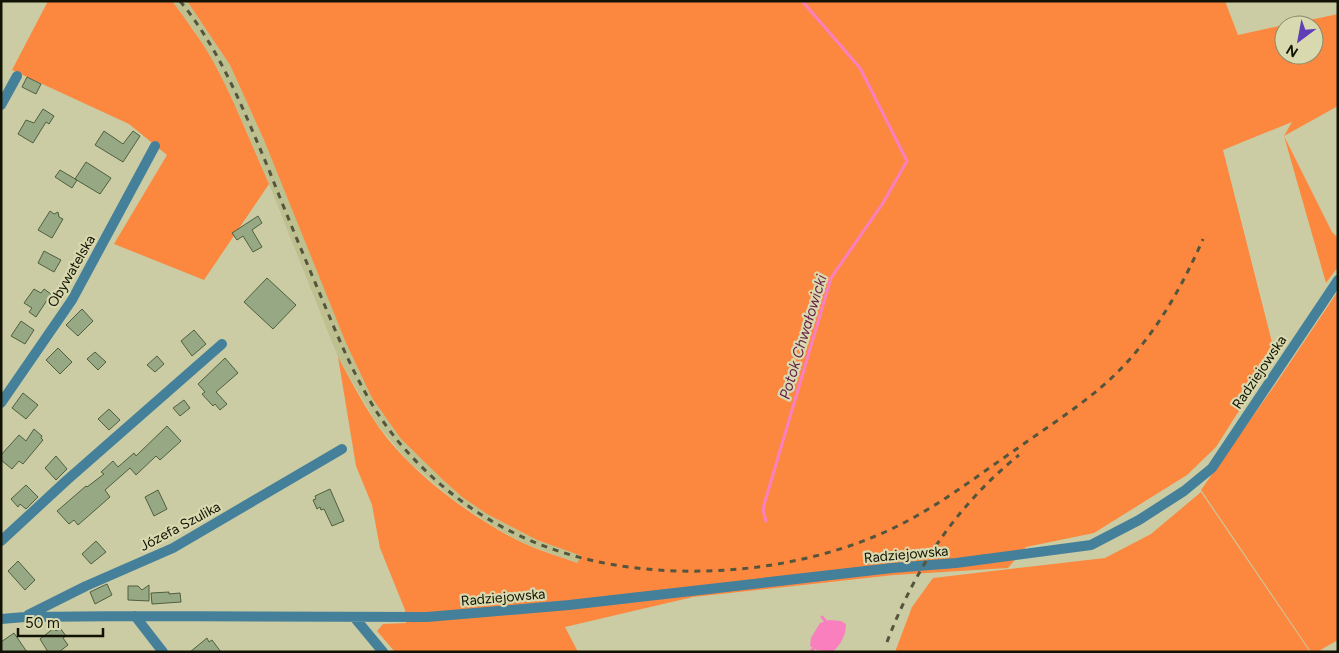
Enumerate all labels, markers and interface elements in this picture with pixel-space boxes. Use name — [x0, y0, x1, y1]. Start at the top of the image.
north arrow — [1274, 15, 1324, 65]
text: N — [1283, 41, 1301, 61]
street label: Obywatelska — [44, 232, 99, 310]
water label: Potok Chwałowicki — [776, 272, 831, 401]
street label: Radziejowska — [1229, 332, 1290, 412]
street label: Józefa Szulika — [137, 498, 224, 555]
street label: Radziejowska — [863, 542, 949, 567]
street label: Radziejowska — [460, 585, 546, 610]
scale bar — [18, 606, 102, 638]
text: 50 m — [25, 614, 60, 632]

